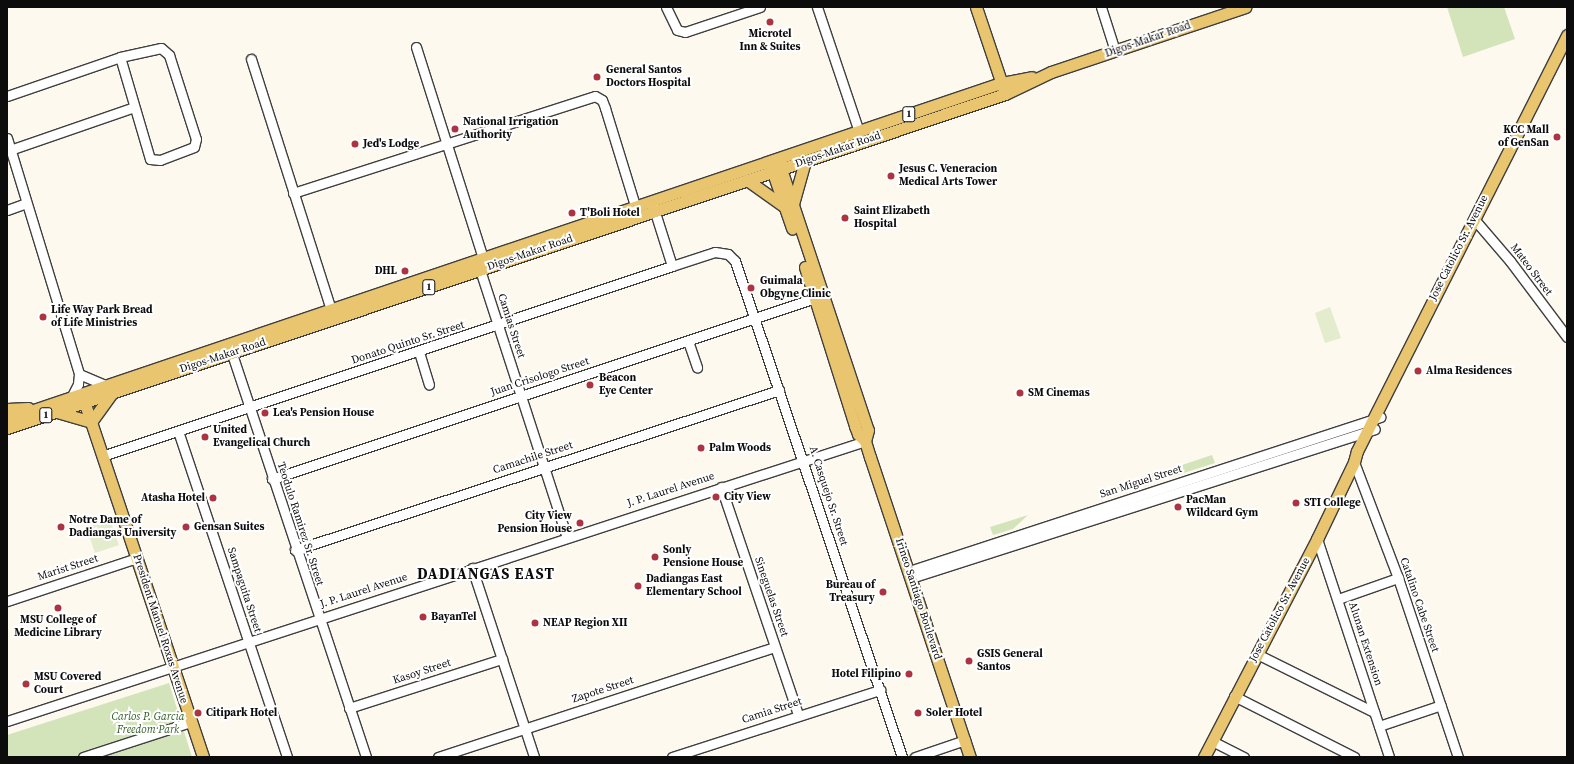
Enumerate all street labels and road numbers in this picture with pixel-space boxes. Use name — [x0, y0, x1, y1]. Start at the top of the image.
street label: Digos-Makar Road — [1103, 19, 1193, 61]
road number: 1 — [902, 106, 916, 122]
street label: Digos-Makar Road — [793, 129, 883, 171]
street label: Jose Catolico Sr. Avenue — [1427, 193, 1491, 303]
street label: Digos-Makar Road — [485, 232, 575, 274]
street label: Mateo Street — [1507, 241, 1555, 299]
road number: 1 — [422, 279, 436, 295]
street label: Camias Street — [494, 292, 528, 360]
street label: Donato Quinto Sr. Street — [350, 318, 466, 368]
street label: Digos-Makar Road — [178, 336, 268, 376]
street label: Juan Crisologo Street — [489, 355, 591, 399]
road number: 1 — [39, 407, 53, 423]
street label: Camachile Street — [491, 439, 575, 477]
street label: A. Casquejo Sr. Street — [806, 445, 850, 547]
street label: Teodulo Ramirez Sr. Street — [274, 461, 326, 587]
street label: San Miguel Street — [1098, 463, 1184, 501]
street label: J. P. Laurel Avenue — [626, 470, 716, 510]
street label: Irineo Santiago Boulevard — [892, 537, 944, 661]
street label: Sampaguita Street — [224, 546, 264, 634]
street label: Marist Street — [36, 552, 100, 584]
street label: President Manuel Roxas Avenue — [130, 553, 190, 705]
street label: Jose Catolico Sr. Avenue — [1247, 555, 1313, 665]
street label: Sineguelas Street — [751, 556, 791, 638]
street label: Catalino Cabe Street — [1397, 556, 1441, 654]
street label: J. P. Laurel Avenue — [319, 571, 409, 611]
street label: Alunan Extension — [1345, 600, 1385, 688]
street label: Kasoy Street — [391, 656, 453, 688]
street label: Zapote Street — [571, 674, 635, 706]
street label: Camia Street — [740, 695, 804, 727]

